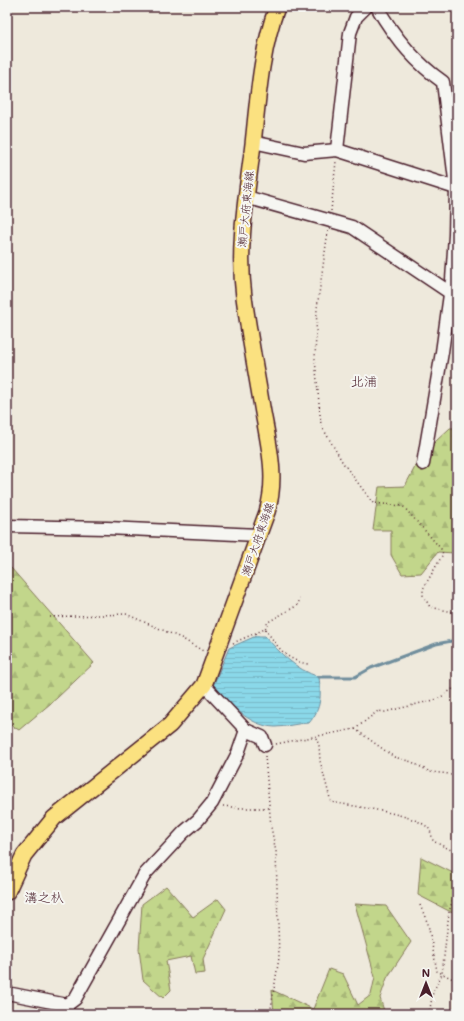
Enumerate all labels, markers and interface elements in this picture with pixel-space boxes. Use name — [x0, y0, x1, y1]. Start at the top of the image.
street label: 瀬戸大府東海線 — [234, 170, 256, 248]
district label: 北浦 — [351, 372, 377, 389]
street label: 瀬戸大府東海線 — [237, 500, 277, 578]
district label: 溝之杁 — [24, 888, 64, 905]
north arrow — [406, 963, 446, 1003]
text: N — [422, 965, 430, 980]

